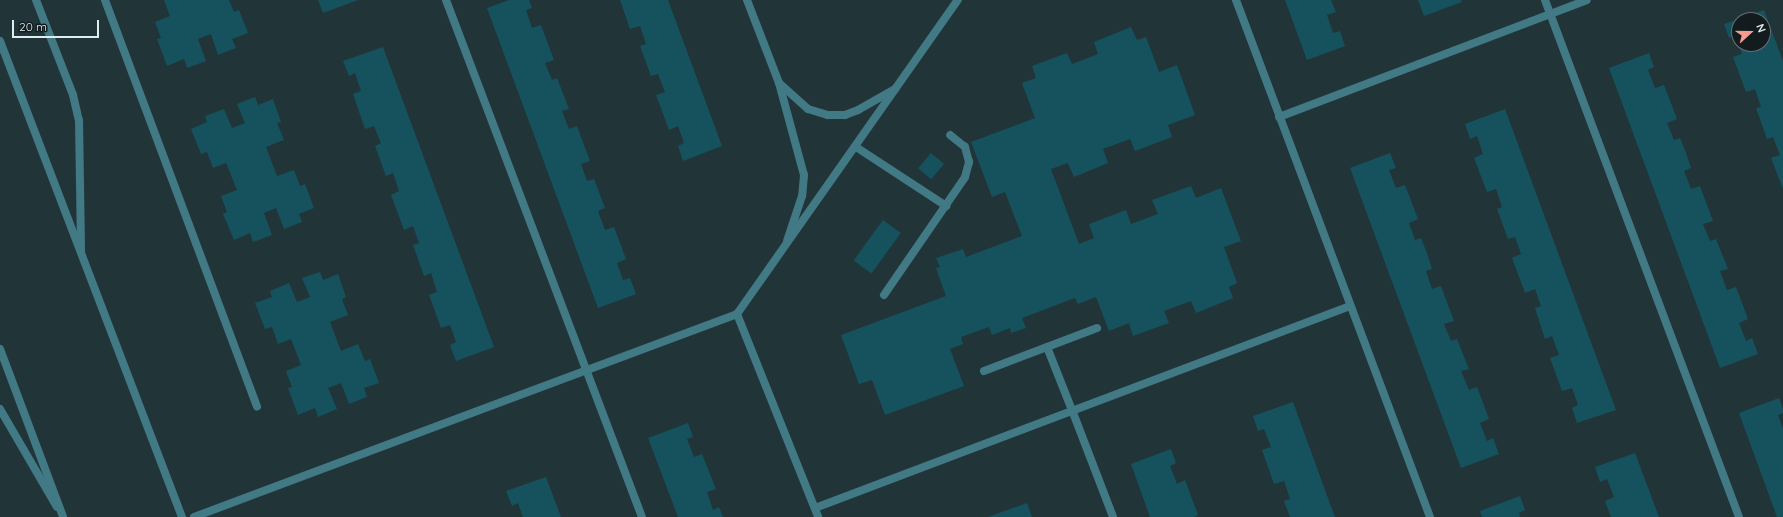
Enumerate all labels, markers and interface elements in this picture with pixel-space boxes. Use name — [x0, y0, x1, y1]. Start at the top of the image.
scale bar — [14, 12, 101, 38]
north arrow — [1731, 12, 1771, 52]
text: 20 m — [19, 19, 47, 34]
text: N — [1753, 22, 1769, 34]

